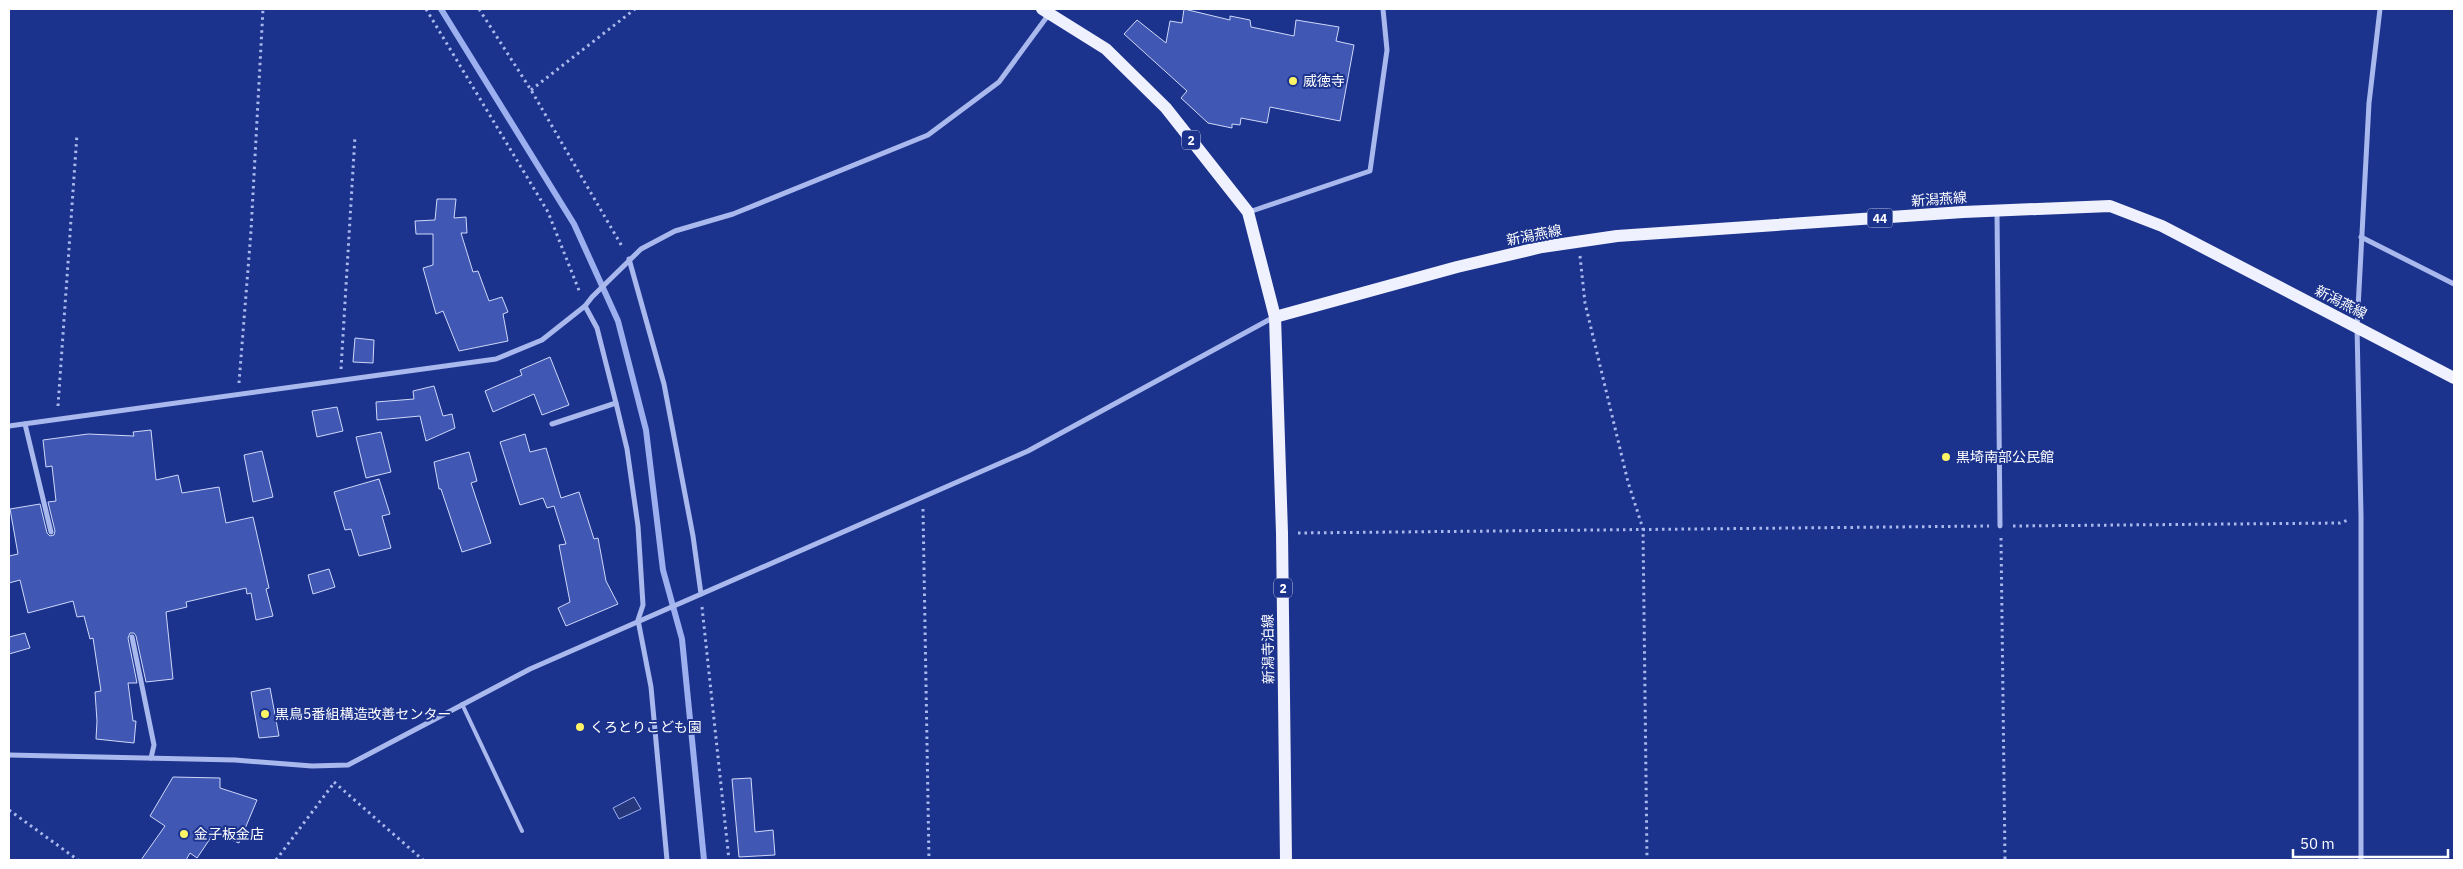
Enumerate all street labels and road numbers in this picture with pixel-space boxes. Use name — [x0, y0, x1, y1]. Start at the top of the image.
road number: 2 — [1182, 130, 1200, 150]
street label: 新潟燕線 — [1910, 188, 1968, 210]
road number: 44 — [1868, 208, 1892, 228]
street label: 新潟燕線 — [1505, 221, 1563, 249]
street label: 新潟燕線 — [2312, 281, 2370, 323]
road number: 2 — [1274, 578, 1292, 598]
street label: 新潟寺泊線 — [1258, 614, 1278, 684]

